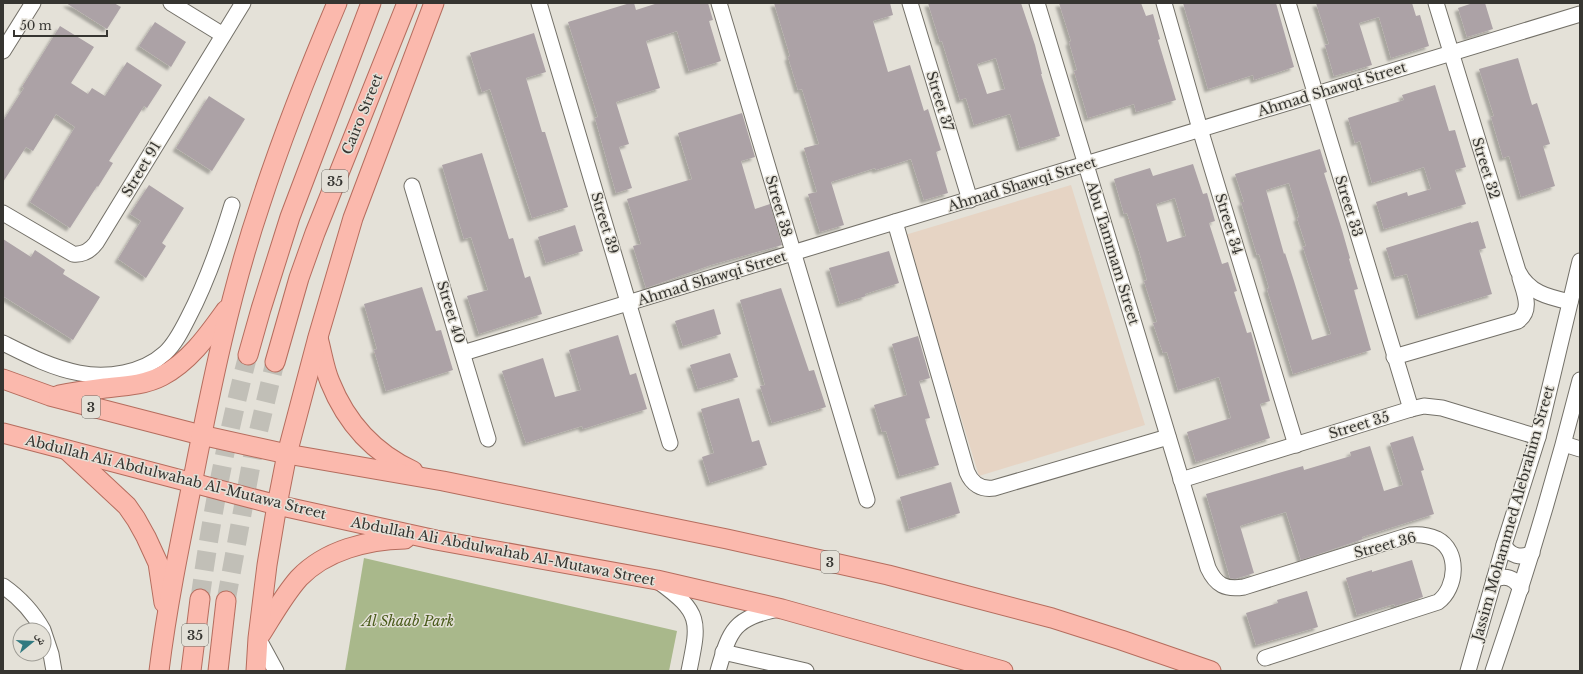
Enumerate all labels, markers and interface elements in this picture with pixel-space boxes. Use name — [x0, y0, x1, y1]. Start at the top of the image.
scale bar — [14, 12, 107, 38]
text: 50 m — [20, 18, 52, 33]
street label: Ahmad Shawqi Street — [1255, 58, 1409, 120]
street label: Street 37 — [922, 69, 958, 134]
street label: Cairo Street — [338, 70, 387, 157]
street label: Street 32 — [1468, 135, 1504, 201]
street label: Street 91 — [117, 138, 165, 200]
street label: Ahmad Shawqi Street — [945, 153, 1099, 215]
road number: 35 — [322, 170, 348, 192]
street label: Street 38 — [762, 173, 796, 239]
street label: Street 33 — [1331, 173, 1367, 239]
street label: Abu Tammam Street — [1082, 178, 1144, 328]
street label: Street 39 — [587, 190, 623, 256]
street label: Street 34 — [1211, 191, 1247, 257]
street label: Ahmad Shawqi Street — [635, 247, 789, 309]
street label: Street 40 — [433, 279, 469, 345]
street label: Jassim Mohammed Alebrahim Street — [1467, 383, 1558, 644]
road number: 3 — [82, 396, 100, 418]
street label: Street 35 — [1326, 407, 1392, 443]
street label: Abdullah Ali Abdulwahab Al-Mutawa Street — [23, 431, 329, 523]
street label: Abdullah Ali Abdulwahab Al-Mutawa Street — [348, 512, 657, 589]
street label: Street 36 — [1352, 528, 1418, 562]
road number: 3 — [821, 551, 839, 573]
park label: Al Shaab Park — [360, 612, 454, 630]
north arrow — [12, 622, 52, 662]
road number: 35 — [182, 624, 208, 646]
text: ش — [32, 631, 50, 647]

